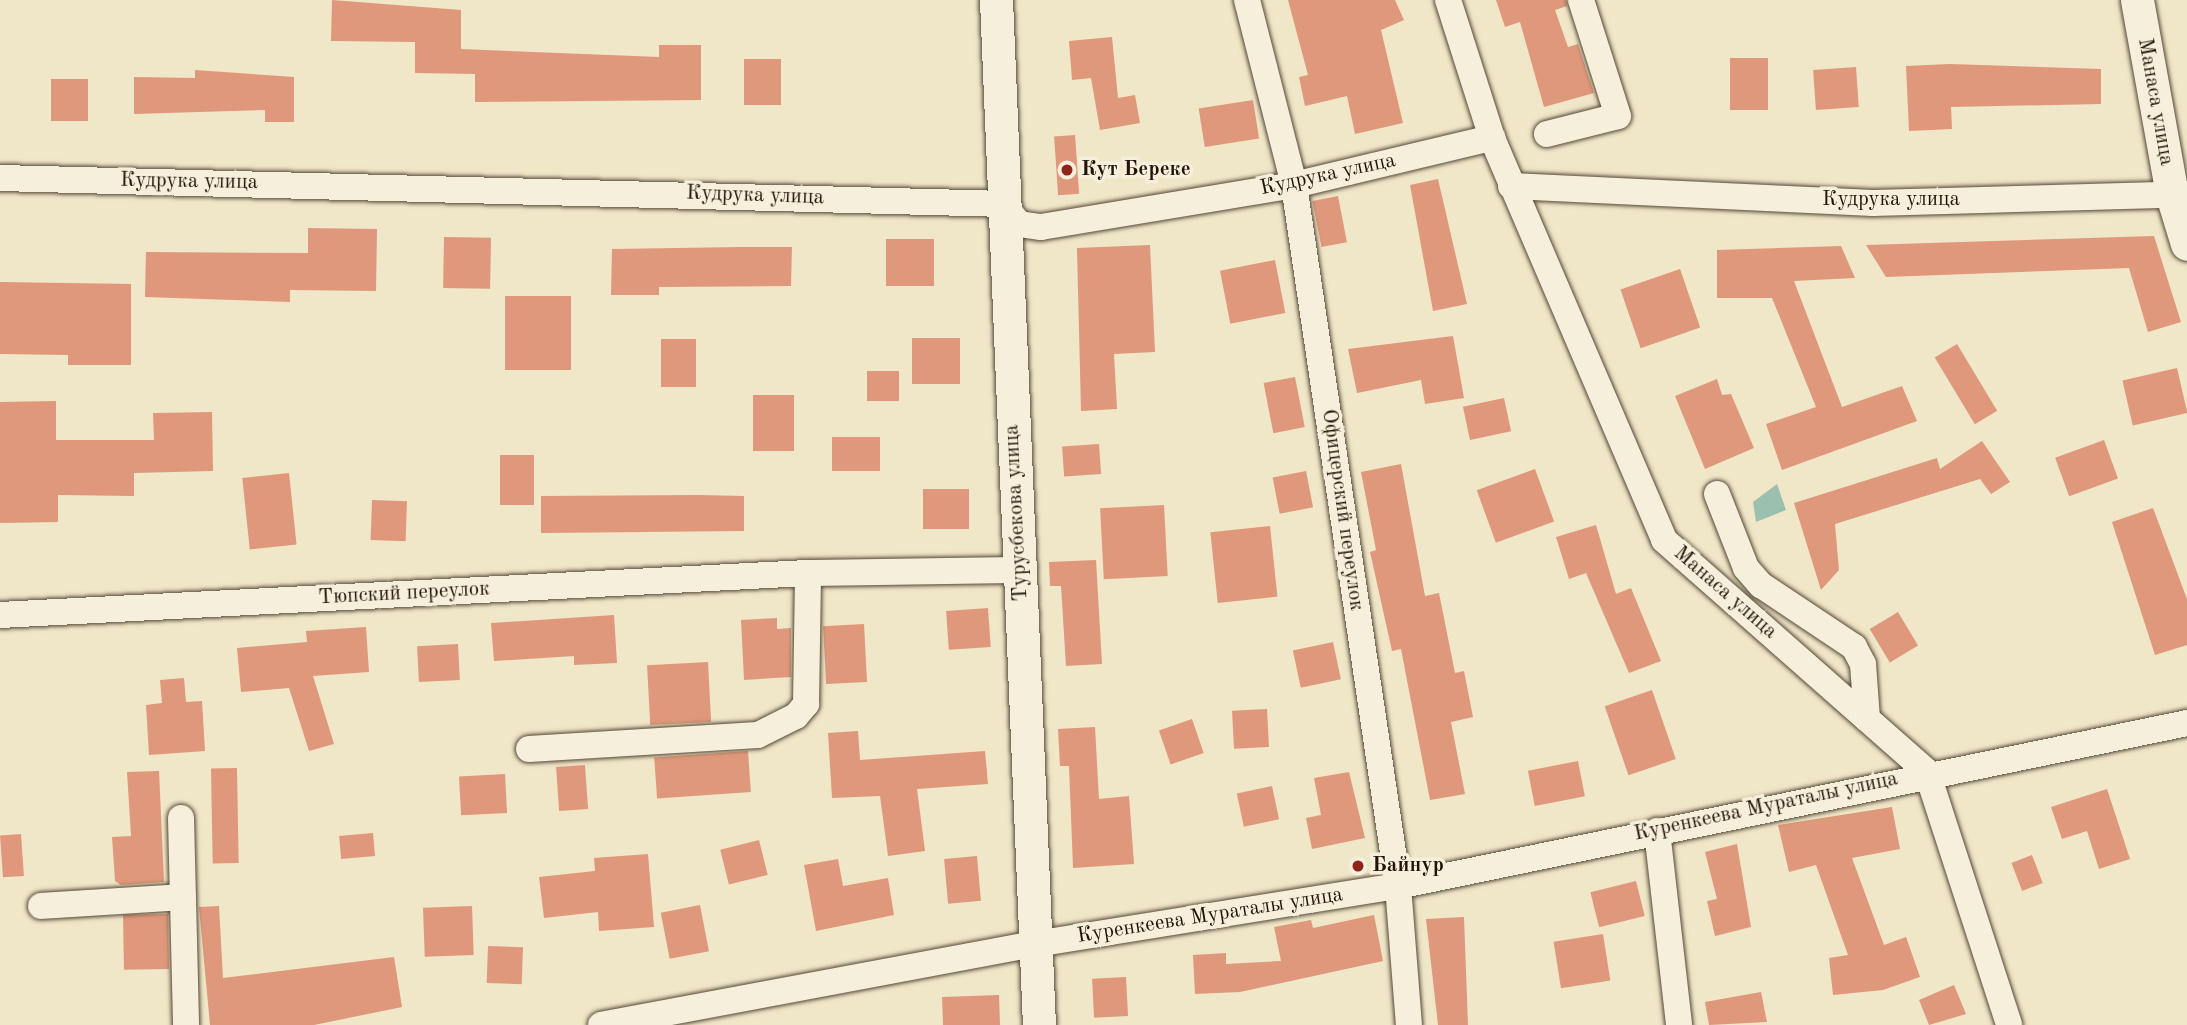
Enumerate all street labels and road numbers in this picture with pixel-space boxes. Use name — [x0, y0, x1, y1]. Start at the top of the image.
street label: Манаса улица — [2131, 36, 2179, 168]
street label: Кудрука улица — [1258, 148, 1398, 202]
street label: Кудрука улица — [120, 168, 258, 196]
street label: Кудрука улица — [686, 181, 824, 211]
street label: Кудрука улица — [1822, 187, 1960, 213]
street label: Офицерский переулок — [1315, 408, 1369, 612]
street label: Турусбекова улица — [1000, 424, 1034, 602]
street label: Манаса улица — [1668, 541, 1782, 645]
street label: Тюпский переулок — [318, 577, 490, 611]
street label: Куренкеева Мураталы улица — [1632, 767, 1900, 847]
street label: Куренкеева Мураталы улица — [1075, 883, 1345, 949]

